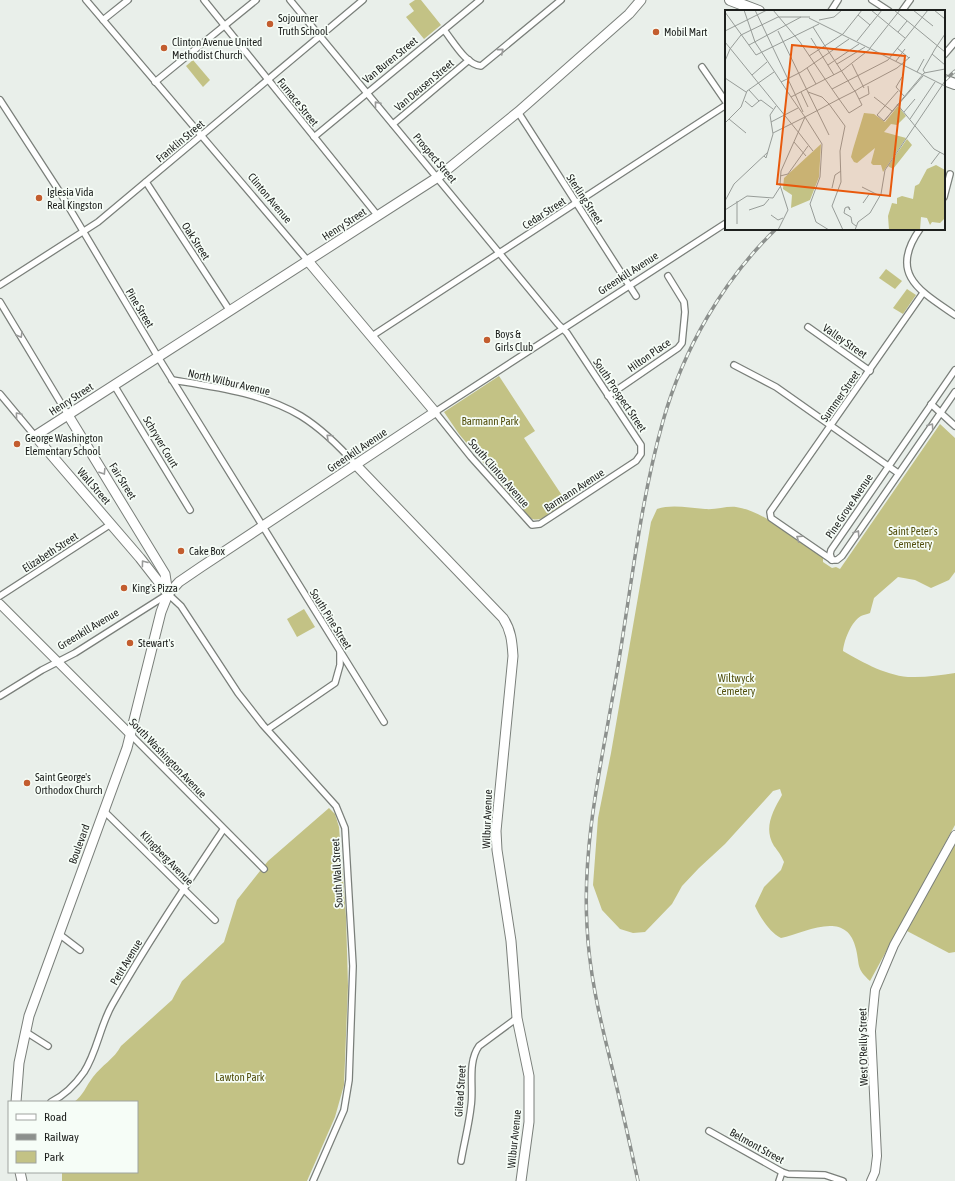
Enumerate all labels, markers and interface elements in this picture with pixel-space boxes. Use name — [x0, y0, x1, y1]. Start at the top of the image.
inset map — [725, 10, 945, 230]
place label: Sojourner Truth School — [278, 12, 328, 37]
marker: Sojourner Truth School — [265, 19, 275, 29]
place label: Mobil Mart — [664, 26, 708, 38]
marker: Mobil Mart — [651, 27, 661, 37]
street label: Van Buren Street — [360, 34, 420, 86]
place label: Clinton Avenue United Methodist Church — [172, 36, 262, 61]
marker: Clinton Avenue United Methodist Church — [159, 43, 169, 53]
one-way arrow — [496, 48, 503, 55]
street label: Van Deusen Street — [392, 57, 456, 113]
street label: Furnace Street — [275, 76, 321, 128]
one-way arrow — [374, 102, 381, 109]
street label: Franklin Street — [154, 117, 206, 165]
street label: Prospect Street — [411, 131, 459, 185]
street label: Clinton Avenue — [246, 171, 294, 225]
street label: Sterling Street — [564, 172, 606, 226]
place label: Iglesia Vida Real Kingston — [47, 186, 102, 211]
marker: Iglesia Vida Real Kingston — [34, 193, 44, 203]
street label: Cedar Street — [520, 195, 568, 231]
street label: Henry Street — [320, 205, 368, 243]
street label: Oak Street — [180, 220, 212, 262]
street label: Greenkill Avenue — [596, 249, 660, 297]
street label: Pine Street — [124, 286, 156, 330]
street label: Valley Street — [821, 321, 869, 361]
place label: Boys & Girls Club — [495, 328, 533, 353]
one-way arrow — [16, 331, 23, 338]
marker: Boys & Girls Club — [482, 335, 492, 345]
street label: Hilton Place — [625, 336, 673, 374]
street label: South Prospect Street — [591, 356, 649, 434]
street label: North Wilbur Avenue — [187, 367, 271, 397]
street label: Summer Street — [818, 368, 862, 424]
street label: Henry Street — [47, 380, 95, 418]
one-way arrow — [15, 412, 22, 420]
street label: Schryver Court — [141, 414, 181, 470]
park label: Barmann Park — [461, 415, 519, 427]
one-way arrow — [926, 423, 934, 430]
street label: Greenkill Avenue — [325, 426, 389, 474]
place label: George Washington Elementary School — [25, 432, 103, 457]
one-way arrow — [326, 434, 334, 442]
street label: South Clinton Avenue — [466, 436, 532, 510]
marker: George Washington Elementary School — [12, 439, 22, 449]
street label: Fair Street — [107, 461, 139, 501]
street label: Wall Street — [75, 465, 113, 507]
street label: Barmann Avenue — [542, 466, 606, 514]
one-way arrow — [98, 468, 106, 475]
street label: Pine Grove Avenue — [823, 472, 875, 540]
park label: Saint Peter's Cemetery — [888, 525, 938, 550]
street label: Elizabeth Street — [20, 530, 80, 574]
one-way arrow — [852, 531, 859, 538]
one-way arrow — [797, 536, 804, 543]
place label: Cake Box — [189, 545, 225, 557]
marker: Cake Box — [176, 546, 186, 556]
one-way arrow — [141, 560, 149, 567]
place label: King's Pizza — [132, 582, 178, 594]
marker: King's Pizza — [119, 583, 129, 593]
street label: South Pine Street — [308, 587, 354, 651]
street label: Greenkill Avenue — [55, 606, 121, 652]
place label: Stewart's — [138, 637, 174, 649]
marker: Stewart's — [125, 638, 135, 648]
park label: Wiltwyck Cemetery — [717, 672, 756, 697]
street label: South Washington Avenue — [127, 716, 209, 800]
place label: Saint George's Orthodox Church — [35, 771, 103, 796]
marker: Saint George's Orthodox Church — [22, 778, 32, 788]
street label: Wilbur Avenue — [480, 789, 494, 849]
street label: Boulevard — [66, 823, 92, 865]
street label: Klingberg Avenue — [138, 828, 196, 888]
street label: South Wall Street — [329, 838, 345, 908]
street label: Petit Avenue — [108, 937, 144, 987]
street label: West O'Reilly Street — [856, 1008, 870, 1086]
street label: Gilead Street — [452, 1065, 468, 1117]
park label: Lawton Park — [215, 1071, 265, 1083]
legend — [8, 1101, 138, 1173]
street label: Wilbur Avenue — [505, 1109, 523, 1169]
text: Road — [44, 1110, 67, 1124]
street label: Belmont Street — [728, 1126, 786, 1166]
text: Railway — [44, 1130, 79, 1144]
text: Park — [44, 1150, 65, 1164]

